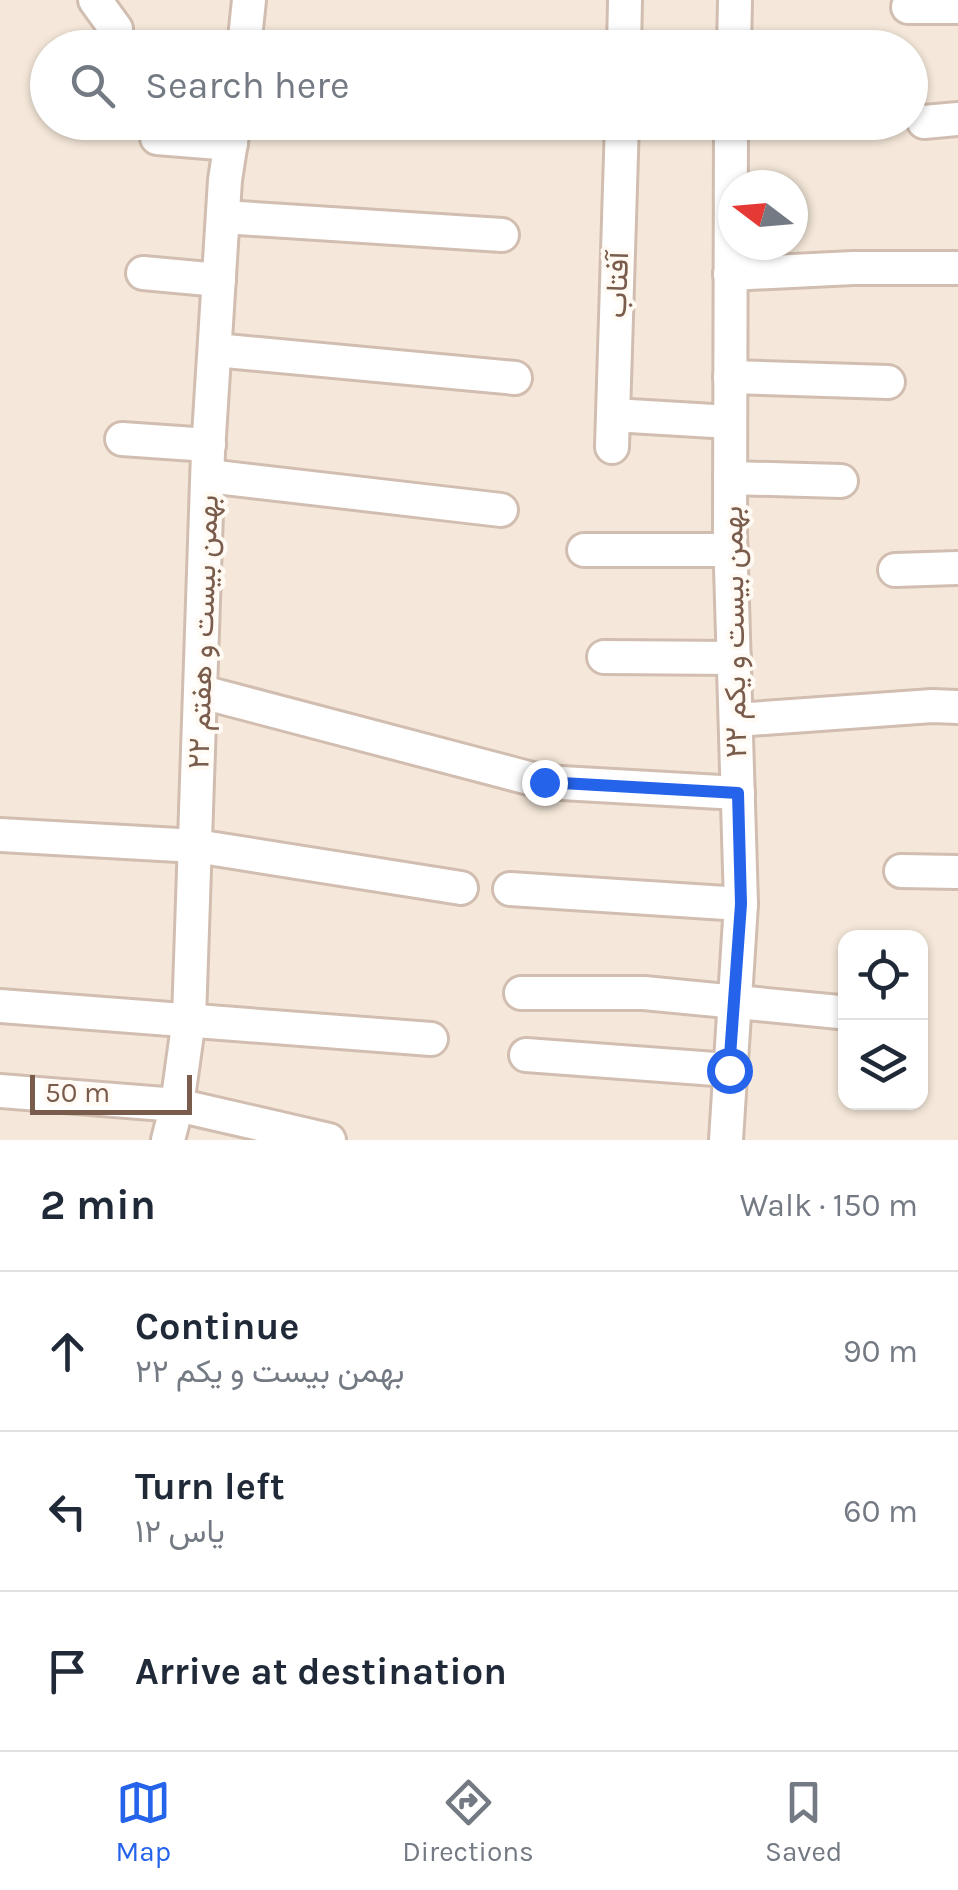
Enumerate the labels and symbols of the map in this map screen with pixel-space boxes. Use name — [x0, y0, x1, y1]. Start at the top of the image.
north arrow — [718, 170, 808, 260]
street label: آفتاب — [598, 249, 636, 319]
street label: ۲۲ بهمن بیست و هفتم — [180, 494, 227, 770]
street label: ۲۲ بهمن بیست و یکم — [714, 505, 755, 759]
route end — [522, 760, 568, 806]
route start — [707, 1048, 753, 1094]
scale bar — [30, 1070, 192, 1114]

